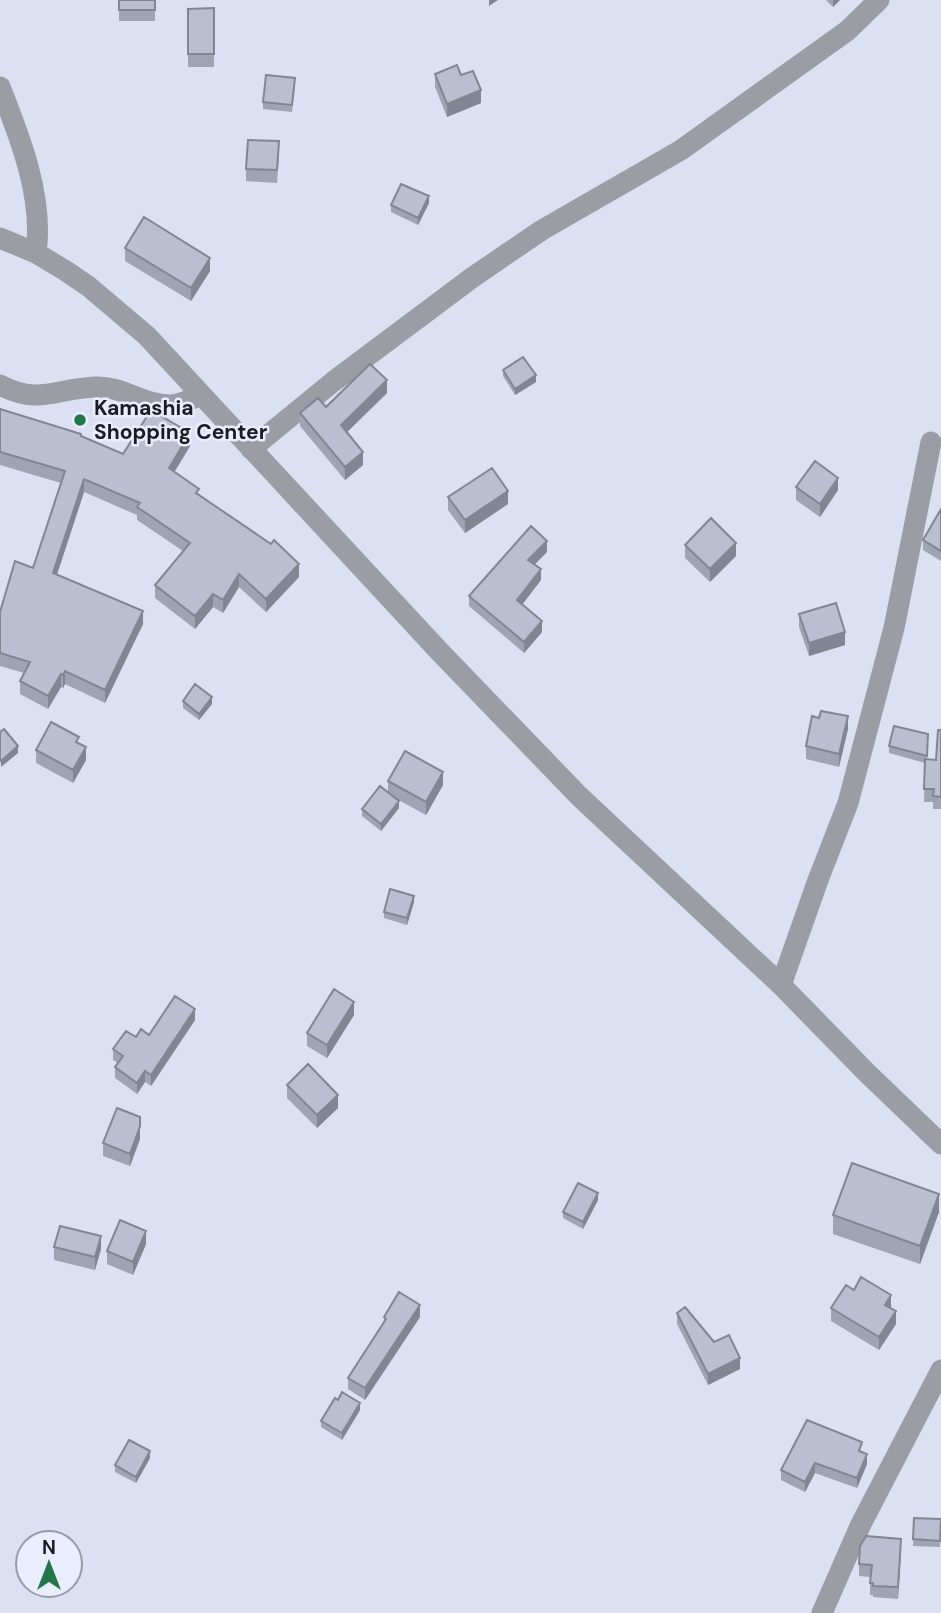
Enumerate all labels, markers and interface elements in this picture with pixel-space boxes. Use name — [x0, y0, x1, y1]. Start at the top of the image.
place label: Kamashia Shopping Center — [94, 394, 268, 446]
marker: Kamashia Shopping Center — [72, 412, 88, 428]
north arrow — [14, 1529, 84, 1599]
text: N — [42, 1535, 56, 1560]

